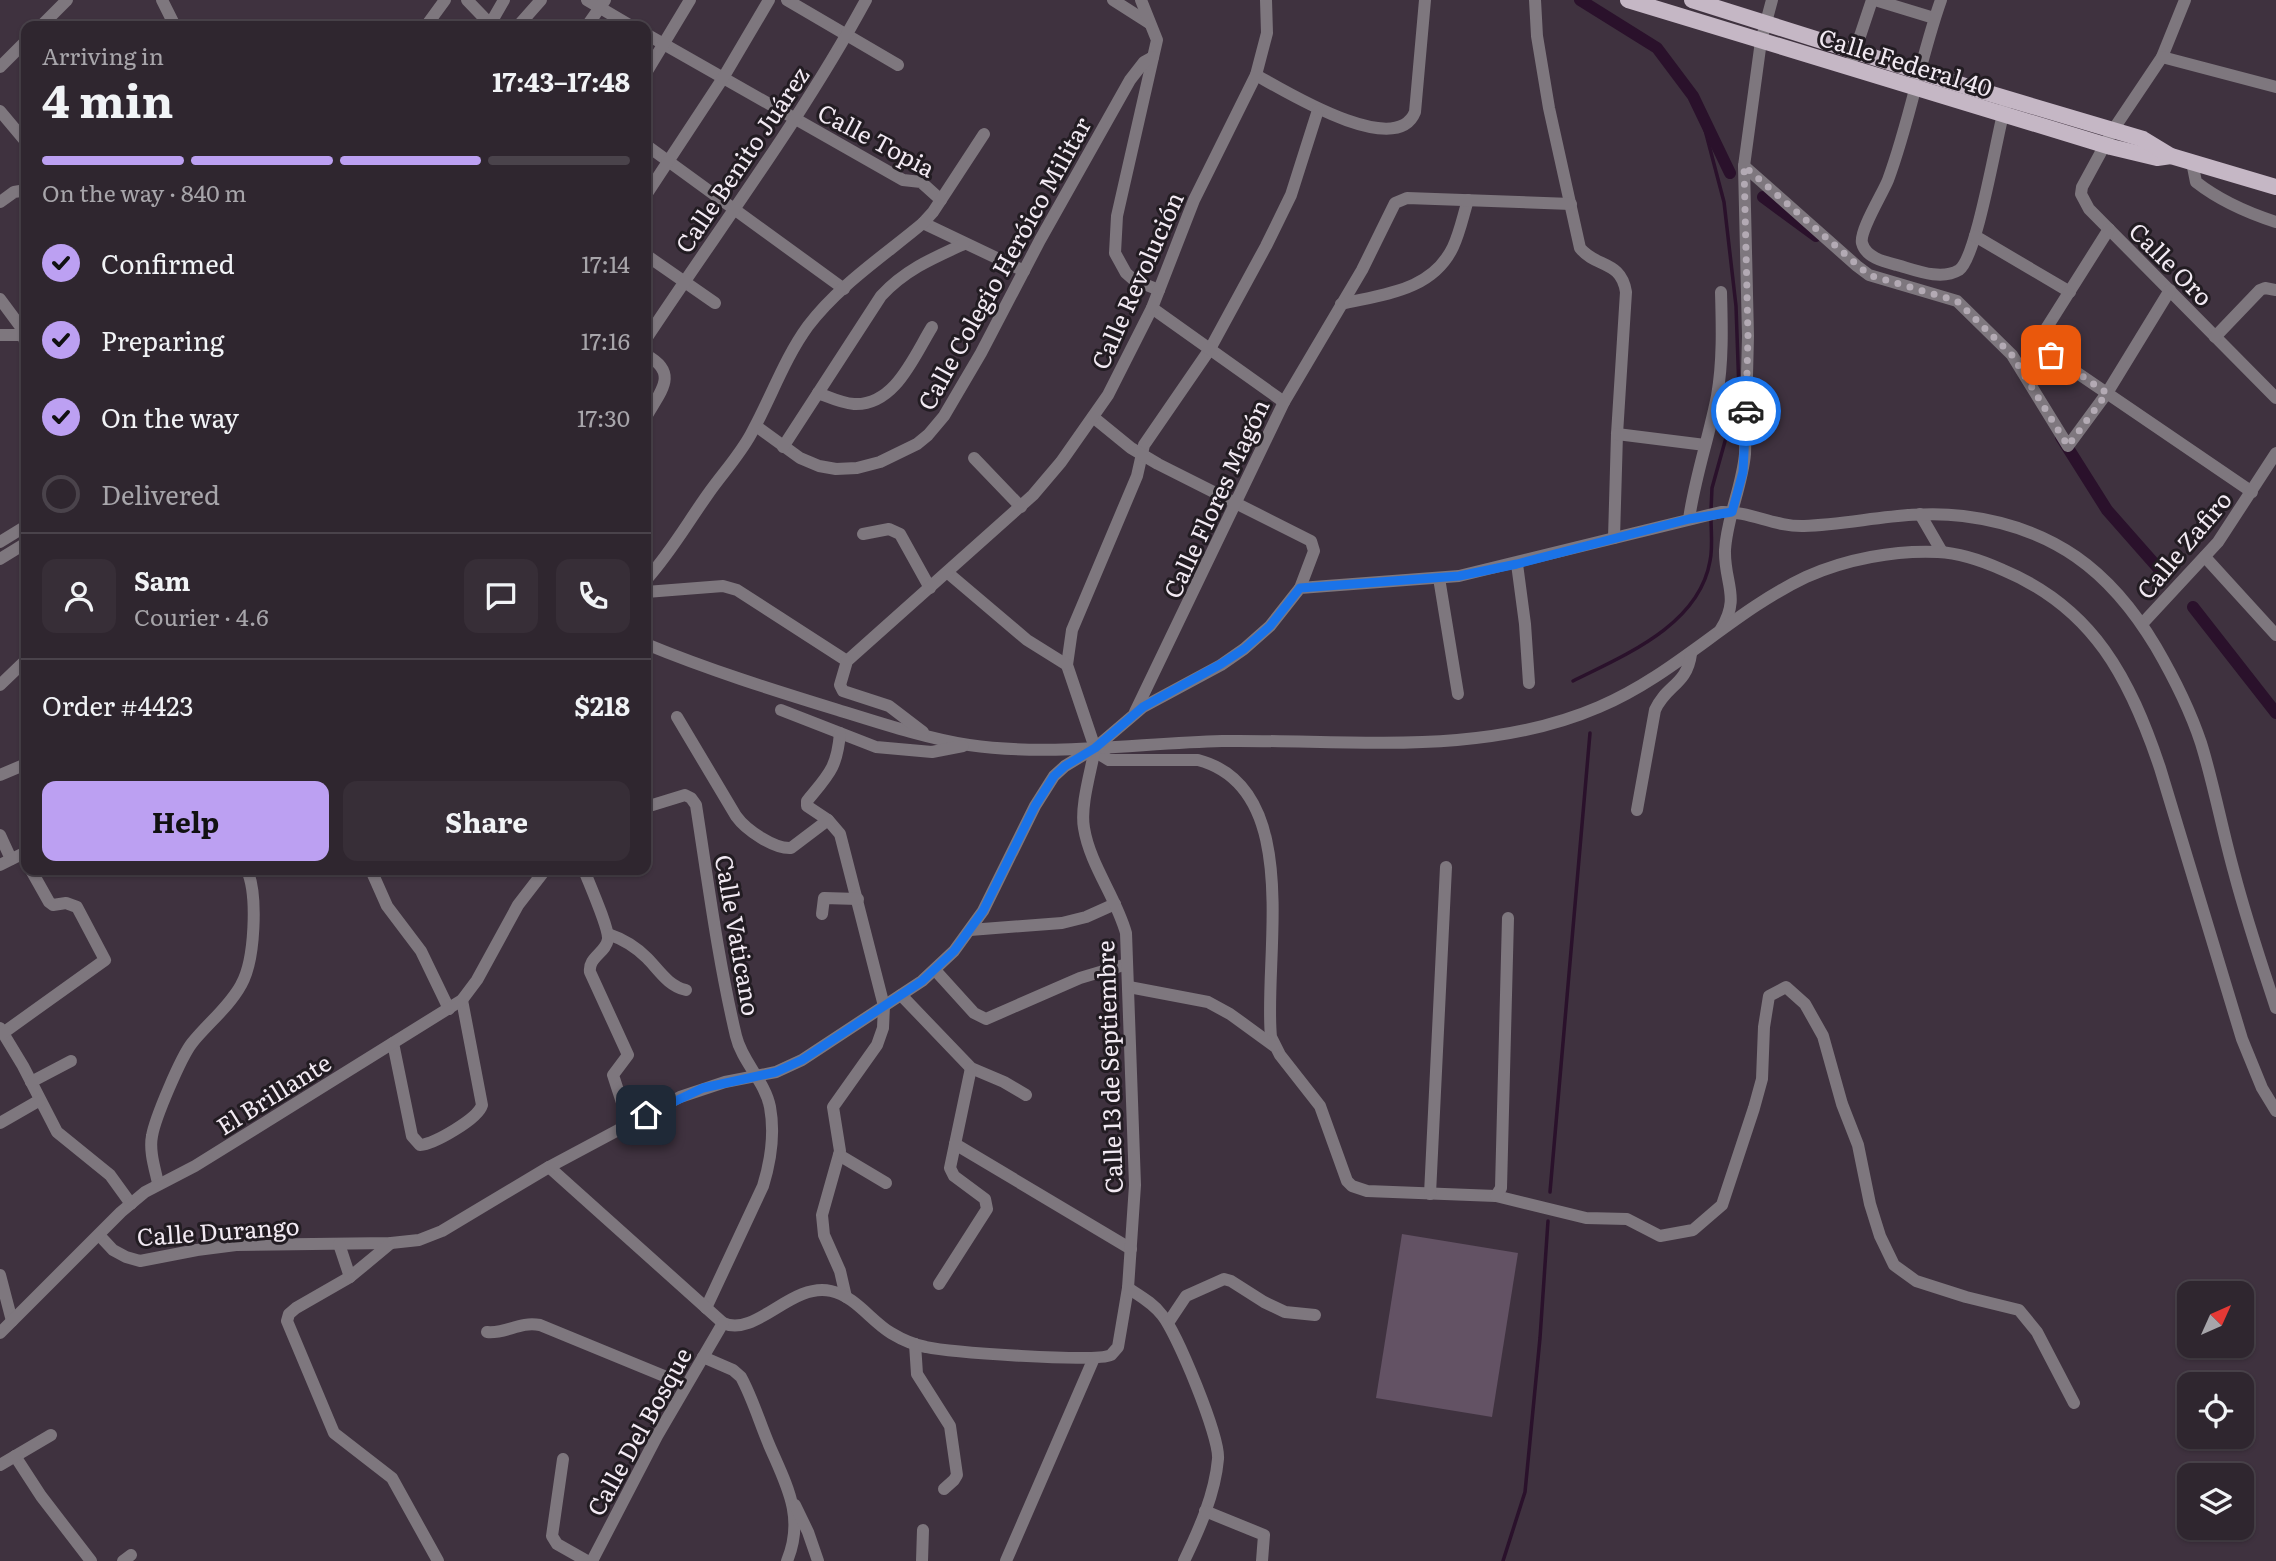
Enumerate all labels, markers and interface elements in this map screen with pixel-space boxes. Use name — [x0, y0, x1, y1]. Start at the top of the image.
street label: Calle Federal 40 — [1815, 18, 1997, 104]
text: Arriving in — [42, 38, 164, 72]
street label: Calle Benito Juárez — [666, 59, 817, 259]
text: 17:43–17:48 — [492, 61, 630, 100]
text: 4 min — [42, 64, 174, 132]
street label: Calle Topia — [812, 93, 942, 185]
street label: Calle Colegio Heróico Militar — [908, 110, 1099, 416]
text: On the way · 840 m — [42, 175, 247, 209]
street label: Calle Revolución — [1081, 185, 1191, 374]
street label: Calle Oro — [2122, 213, 2222, 313]
text: Confirmed — [101, 243, 235, 282]
icon: check — [42, 244, 80, 282]
text: 17:14 — [581, 246, 630, 280]
text: Preparing — [101, 320, 224, 359]
icon: check — [42, 321, 80, 359]
text: 17:16 — [581, 323, 630, 357]
pin — [2021, 325, 2081, 385]
icon: bag — [2032, 336, 2070, 374]
courier — [1711, 376, 1781, 446]
street label: Calle Flores Magón — [1153, 392, 1277, 603]
icon: car — [1727, 392, 1765, 430]
text: On the way — [101, 397, 239, 436]
icon: check — [42, 398, 80, 436]
text: 17:30 — [577, 400, 630, 434]
text: Delivered — [101, 474, 220, 513]
street label: Calle Zafiro — [2127, 482, 2239, 606]
button: person — [42, 559, 116, 633]
button: chat — [464, 559, 538, 633]
button: phone — [556, 559, 630, 633]
text: Sam — [134, 560, 190, 599]
text: Courier · 4.6 — [134, 599, 269, 633]
text: Order #4423 — [42, 685, 194, 724]
text: $218 — [574, 685, 630, 724]
button: Help — [42, 781, 329, 861]
button: Share — [343, 781, 630, 861]
street label: Calle Vaticano — [708, 852, 770, 1018]
street label: Calle 13 de Septiembre — [1086, 940, 1130, 1194]
street label: El Brillante — [209, 1044, 337, 1142]
pin — [616, 1085, 676, 1145]
icon: home — [627, 1096, 665, 1134]
street label: Calle Durango — [135, 1207, 301, 1253]
north arrow — [2177, 1281, 2254, 1358]
map controls — [2177, 1281, 2254, 1540]
street label: Calle Del Bosque — [577, 1340, 699, 1522]
button: locate — [2177, 1372, 2254, 1449]
button: layers — [2177, 1463, 2254, 1540]

